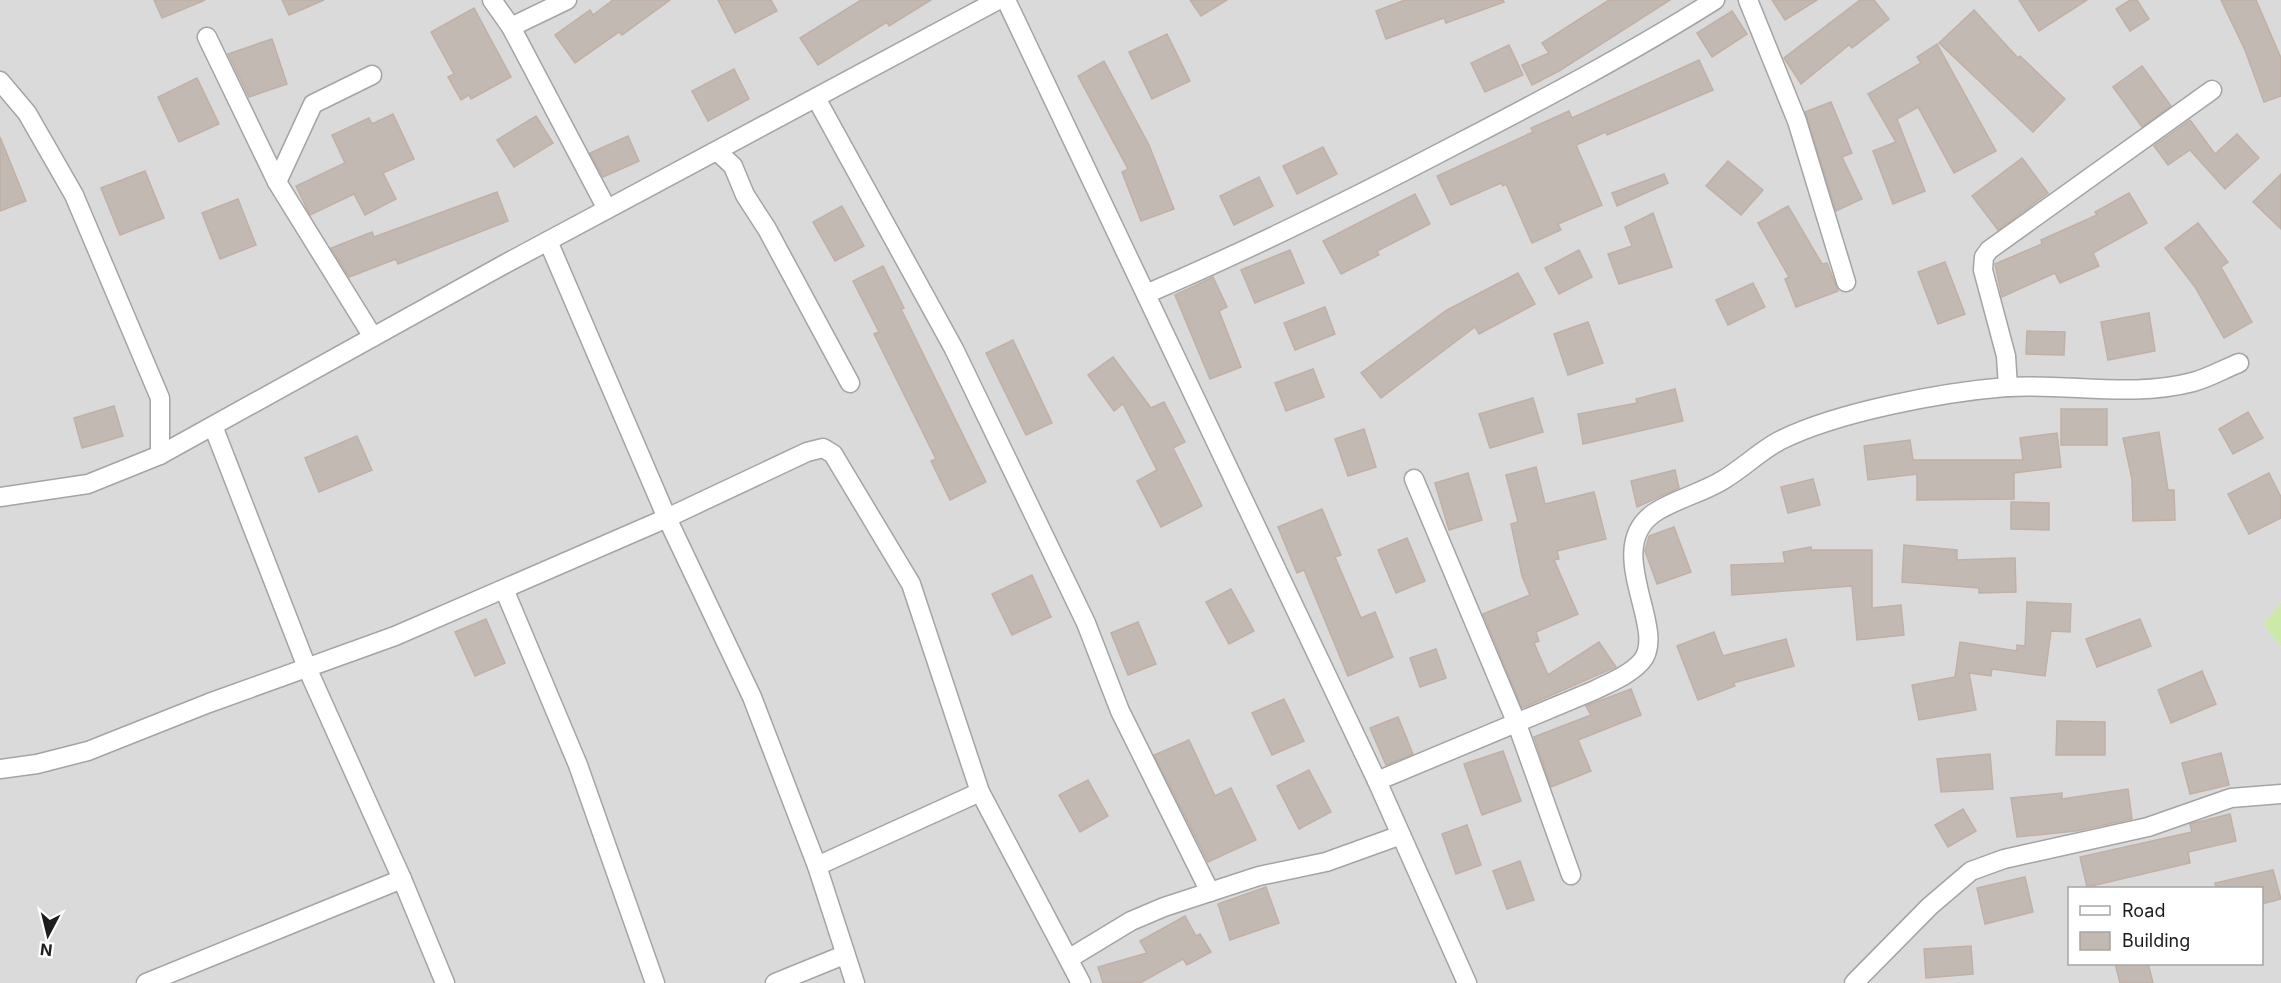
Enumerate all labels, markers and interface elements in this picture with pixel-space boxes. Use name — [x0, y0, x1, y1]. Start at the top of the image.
legend — [2068, 887, 2263, 965]
text: Road — [2122, 900, 2165, 921]
north arrow — [18, 905, 78, 965]
text: Building — [2122, 930, 2190, 951]
text: N — [39, 939, 53, 961]

